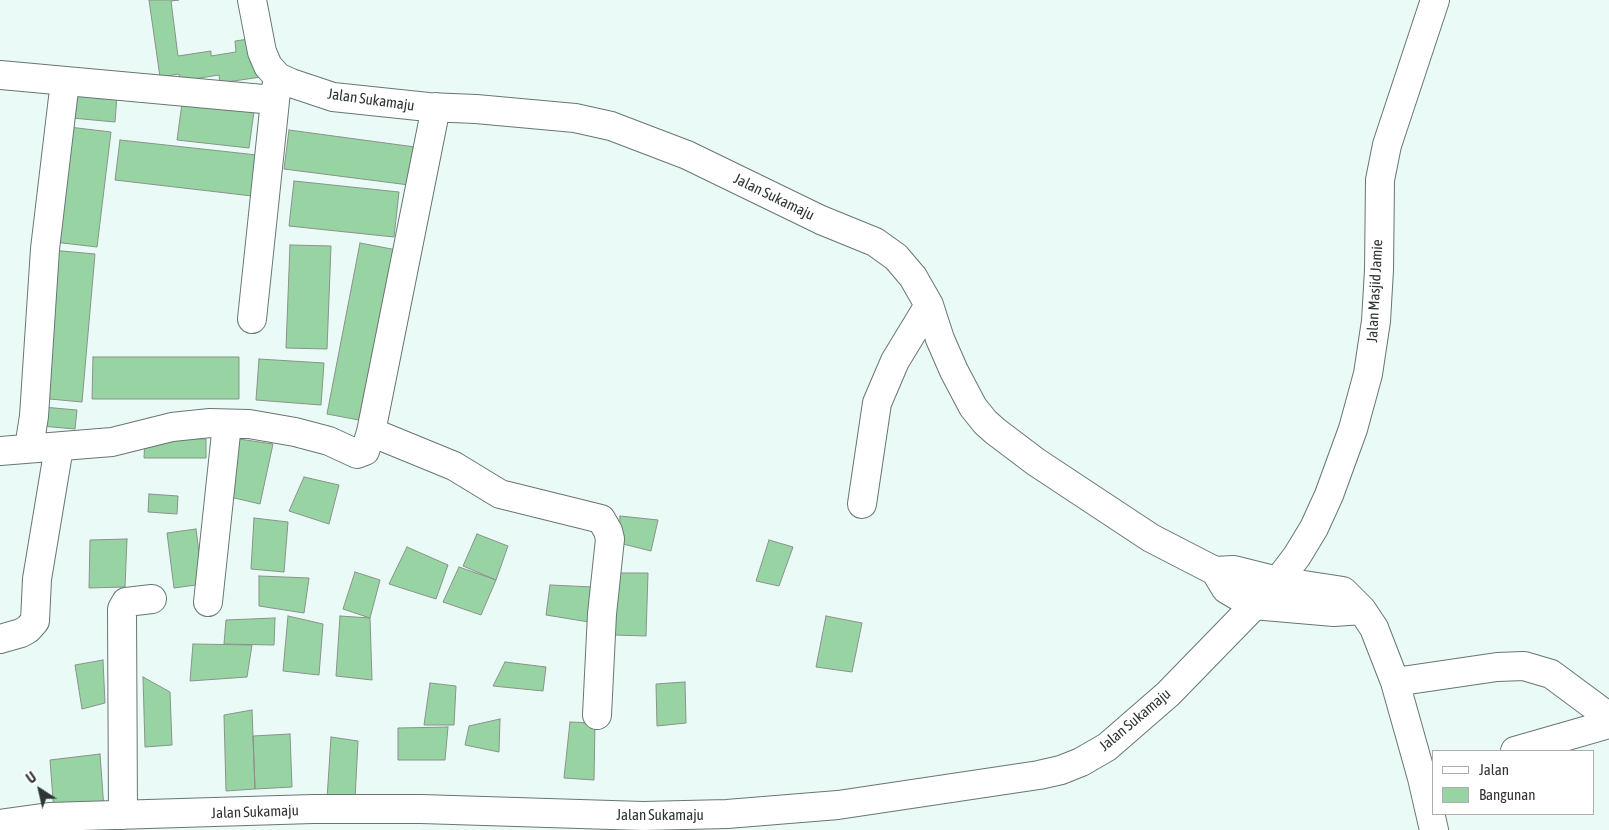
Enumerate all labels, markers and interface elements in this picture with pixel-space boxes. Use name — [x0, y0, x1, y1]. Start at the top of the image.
street label: Jalan Sukamaju — [326, 85, 416, 115]
street label: Jalan Sukamaju — [731, 170, 817, 224]
street label: Jalan Masjid Jamie — [1363, 239, 1387, 343]
street label: Jalan Sukamaju — [1096, 685, 1174, 755]
legend — [1432, 750, 1594, 815]
text: Jalan — [1479, 761, 1509, 778]
north arrow — [15, 765, 65, 815]
text: U — [23, 769, 39, 787]
text: Bangunan — [1479, 786, 1536, 803]
street label: Jalan Sukamaju — [211, 801, 299, 823]
street label: Jalan Sukamaju — [616, 806, 704, 824]

